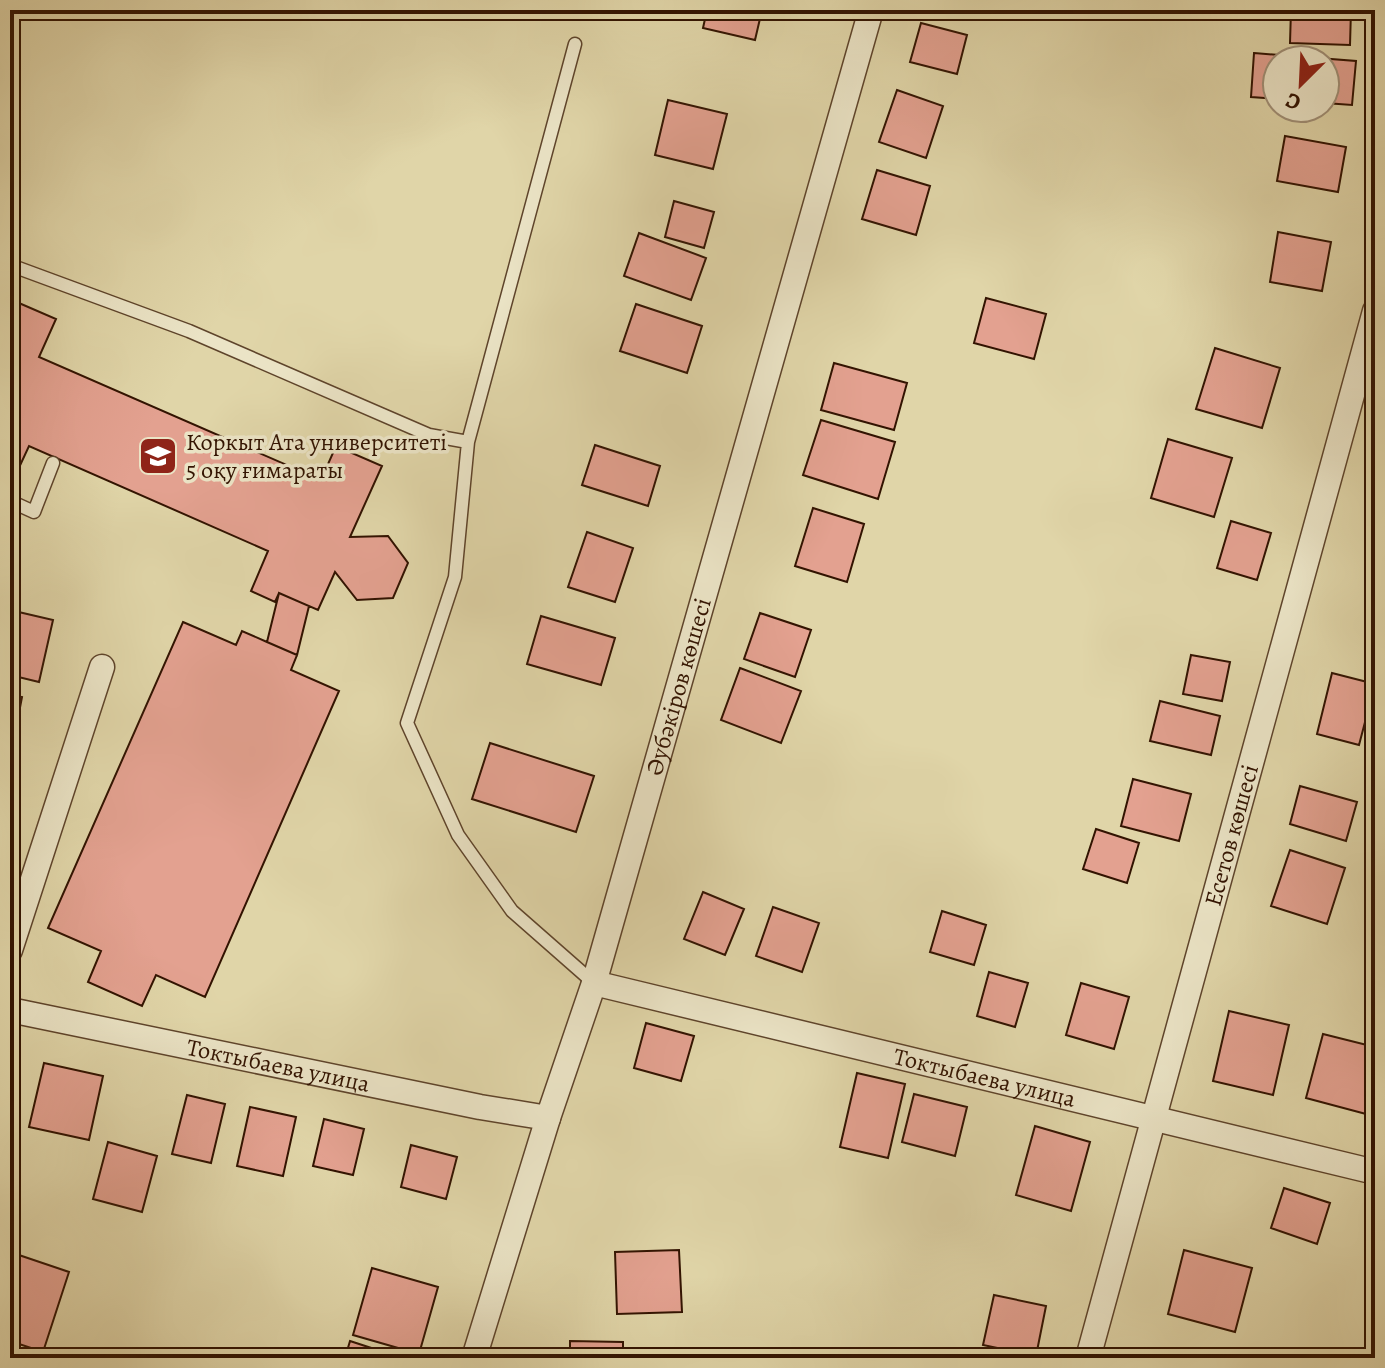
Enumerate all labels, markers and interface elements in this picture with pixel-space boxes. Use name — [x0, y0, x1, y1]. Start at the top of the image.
north arrow — [1261, 44, 1341, 124]
text: С — [1281, 85, 1306, 118]
place label: Коркыт Ата университеті 5 оқу ғимараты — [186, 426, 447, 486]
school or university icon: Коркыт Ата университеті 5 оқу ғимараты — [137, 435, 179, 477]
street label: Әубәкіров көшесі — [638, 594, 719, 779]
street label: Есетов көшесі — [1197, 761, 1266, 910]
street label: Токтыбаева улица — [184, 1031, 373, 1100]
street label: Токтыбаева улица — [890, 1040, 1079, 1115]

